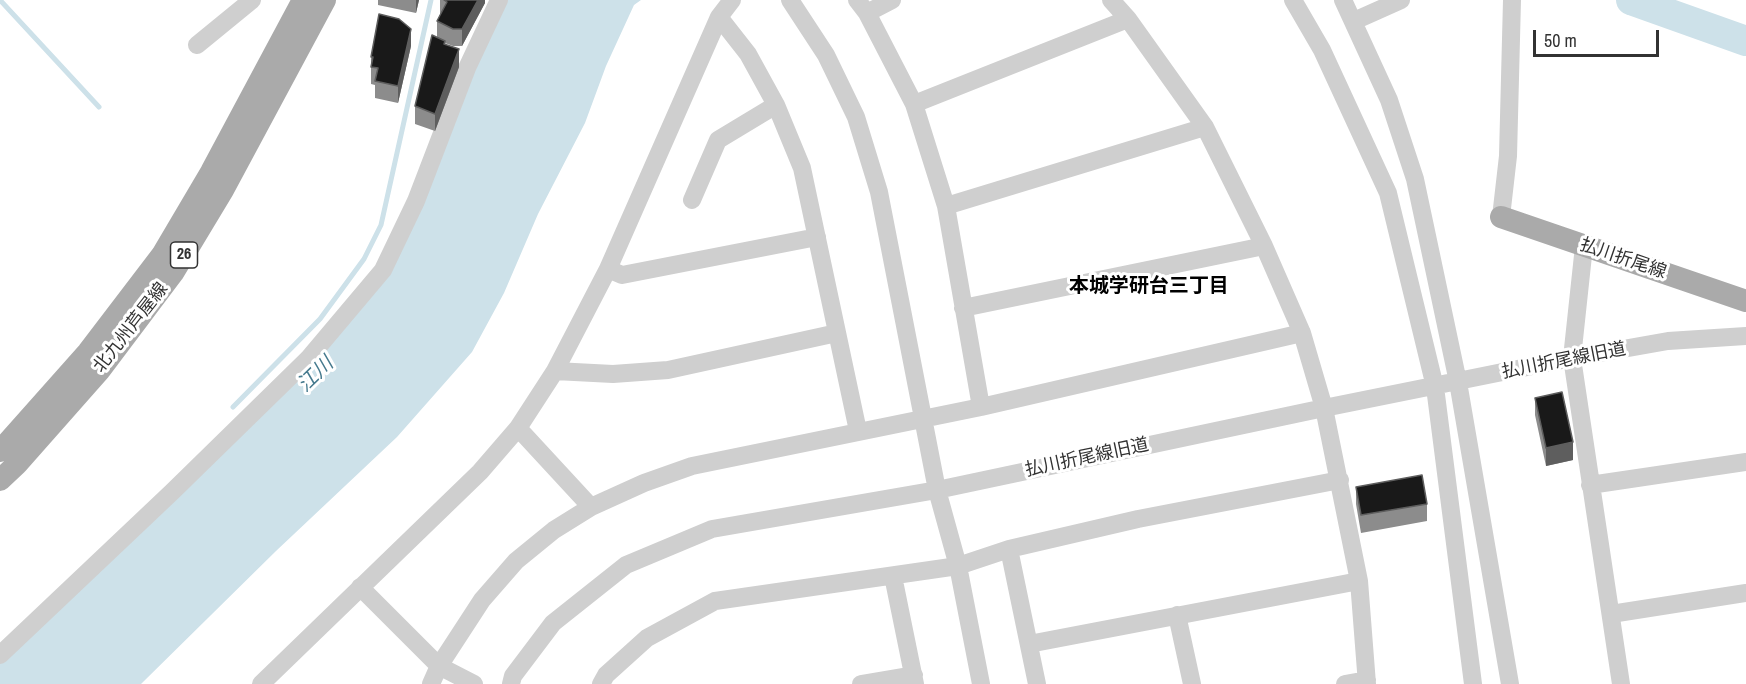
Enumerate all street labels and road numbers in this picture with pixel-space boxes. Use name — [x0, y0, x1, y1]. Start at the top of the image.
street label: 払川折尾線 — [1577, 234, 1669, 284]
road number: 26 — [170, 242, 198, 268]
street label: 北九州芦屋線 — [89, 279, 173, 377]
street label: 払川折尾線旧道 — [1500, 338, 1628, 384]
street label: 払川折尾線旧道 — [1023, 434, 1151, 482]

